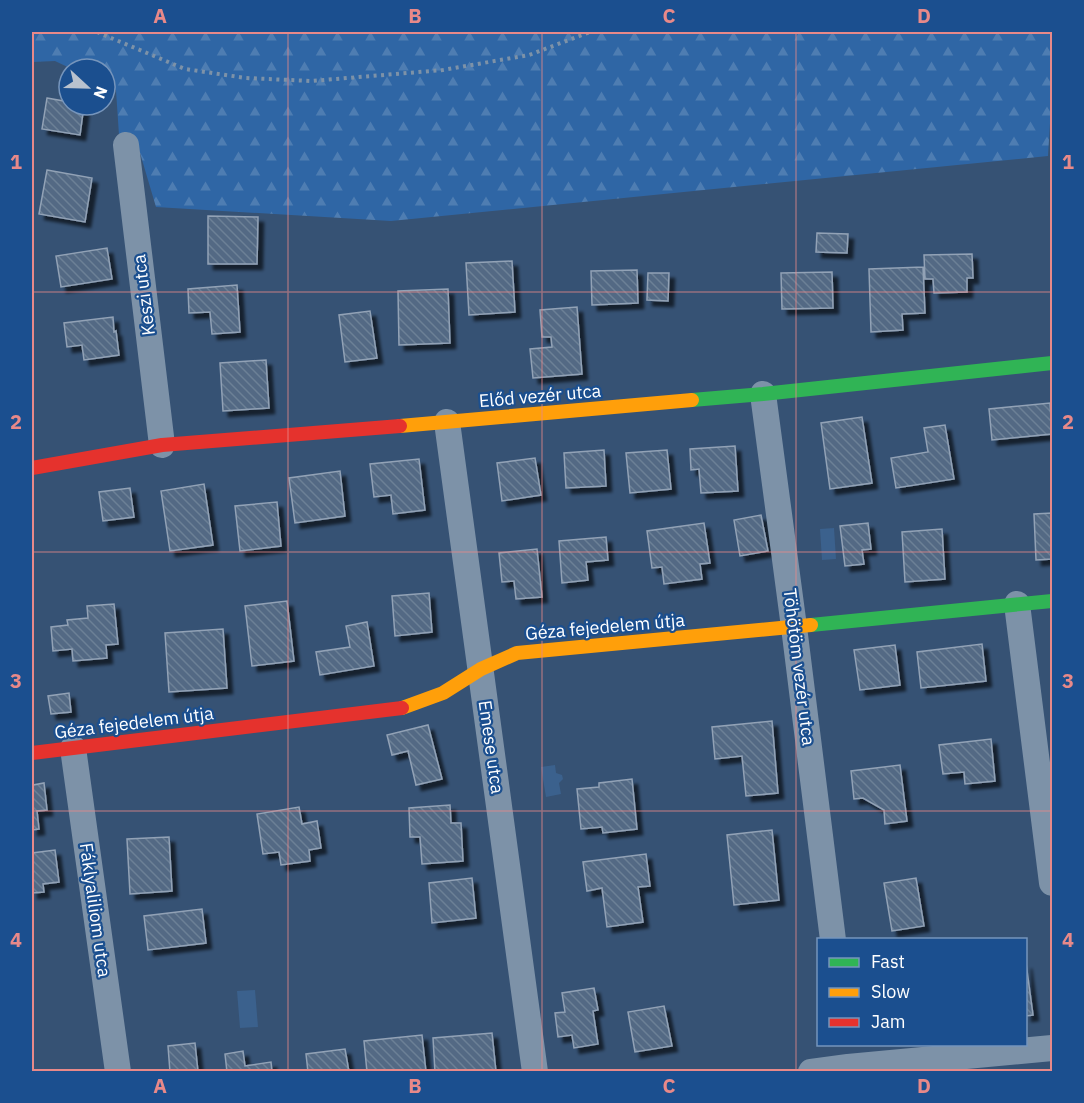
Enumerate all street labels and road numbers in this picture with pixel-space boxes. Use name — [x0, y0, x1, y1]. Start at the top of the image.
street label: Keszi utca — [127, 253, 160, 337]
street label: Előd vezér utca — [478, 379, 602, 412]
street label: Töhötöm vezér utca — [778, 587, 821, 747]
street label: Géza fejedelem útja — [524, 608, 686, 645]
street label: Emese utca — [474, 699, 509, 796]
street label: Géza fejedelem útja — [53, 701, 215, 744]
street label: Fáklyaliliom utca — [75, 841, 116, 979]

